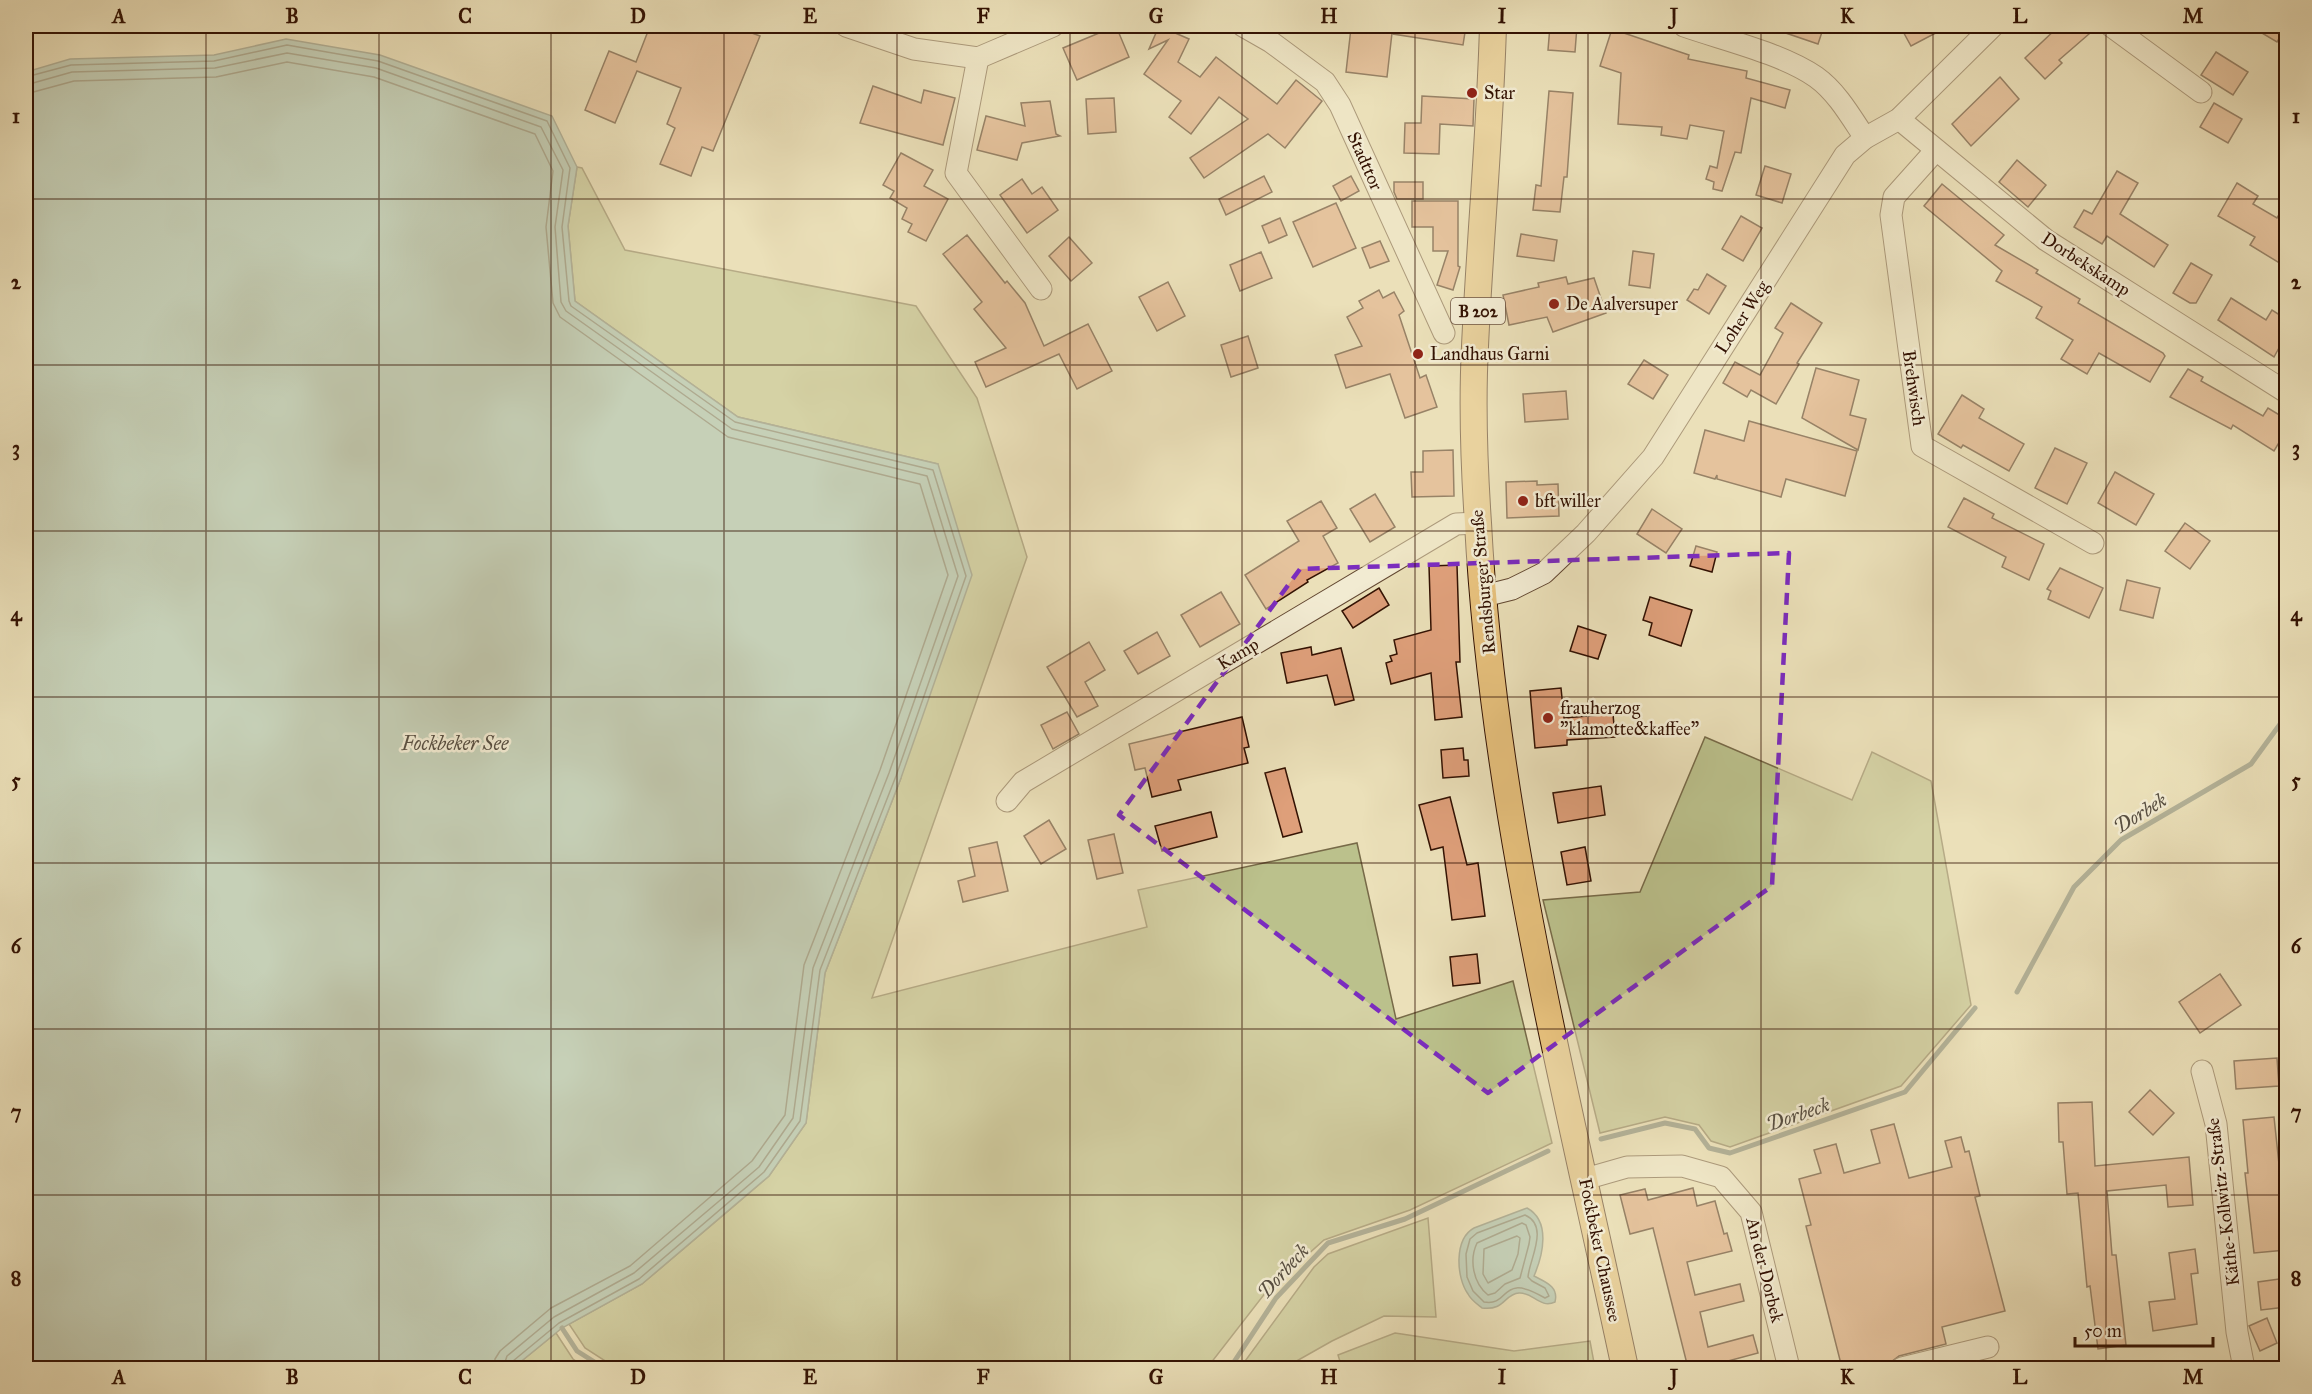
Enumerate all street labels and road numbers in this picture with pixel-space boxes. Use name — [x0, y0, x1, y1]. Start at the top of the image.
street label: Stadttor — [1342, 128, 1388, 194]
street label: Dorbekskamp — [2038, 227, 2134, 301]
street label: Loher Weg — [1710, 276, 1775, 358]
road number: B 202 — [1451, 298, 1505, 324]
street label: Brehwisch — [1898, 349, 1930, 427]
street label: Rendsburger Straße — [1466, 509, 1501, 655]
street label: Kamp — [1213, 633, 1263, 675]
street label: Käthe-Kollwitz-Straße — [2202, 1117, 2244, 1287]
street label: Fockbeker Chaussee — [1574, 1176, 1626, 1324]
street label: An der Dorbek — [1741, 1214, 1789, 1325]

